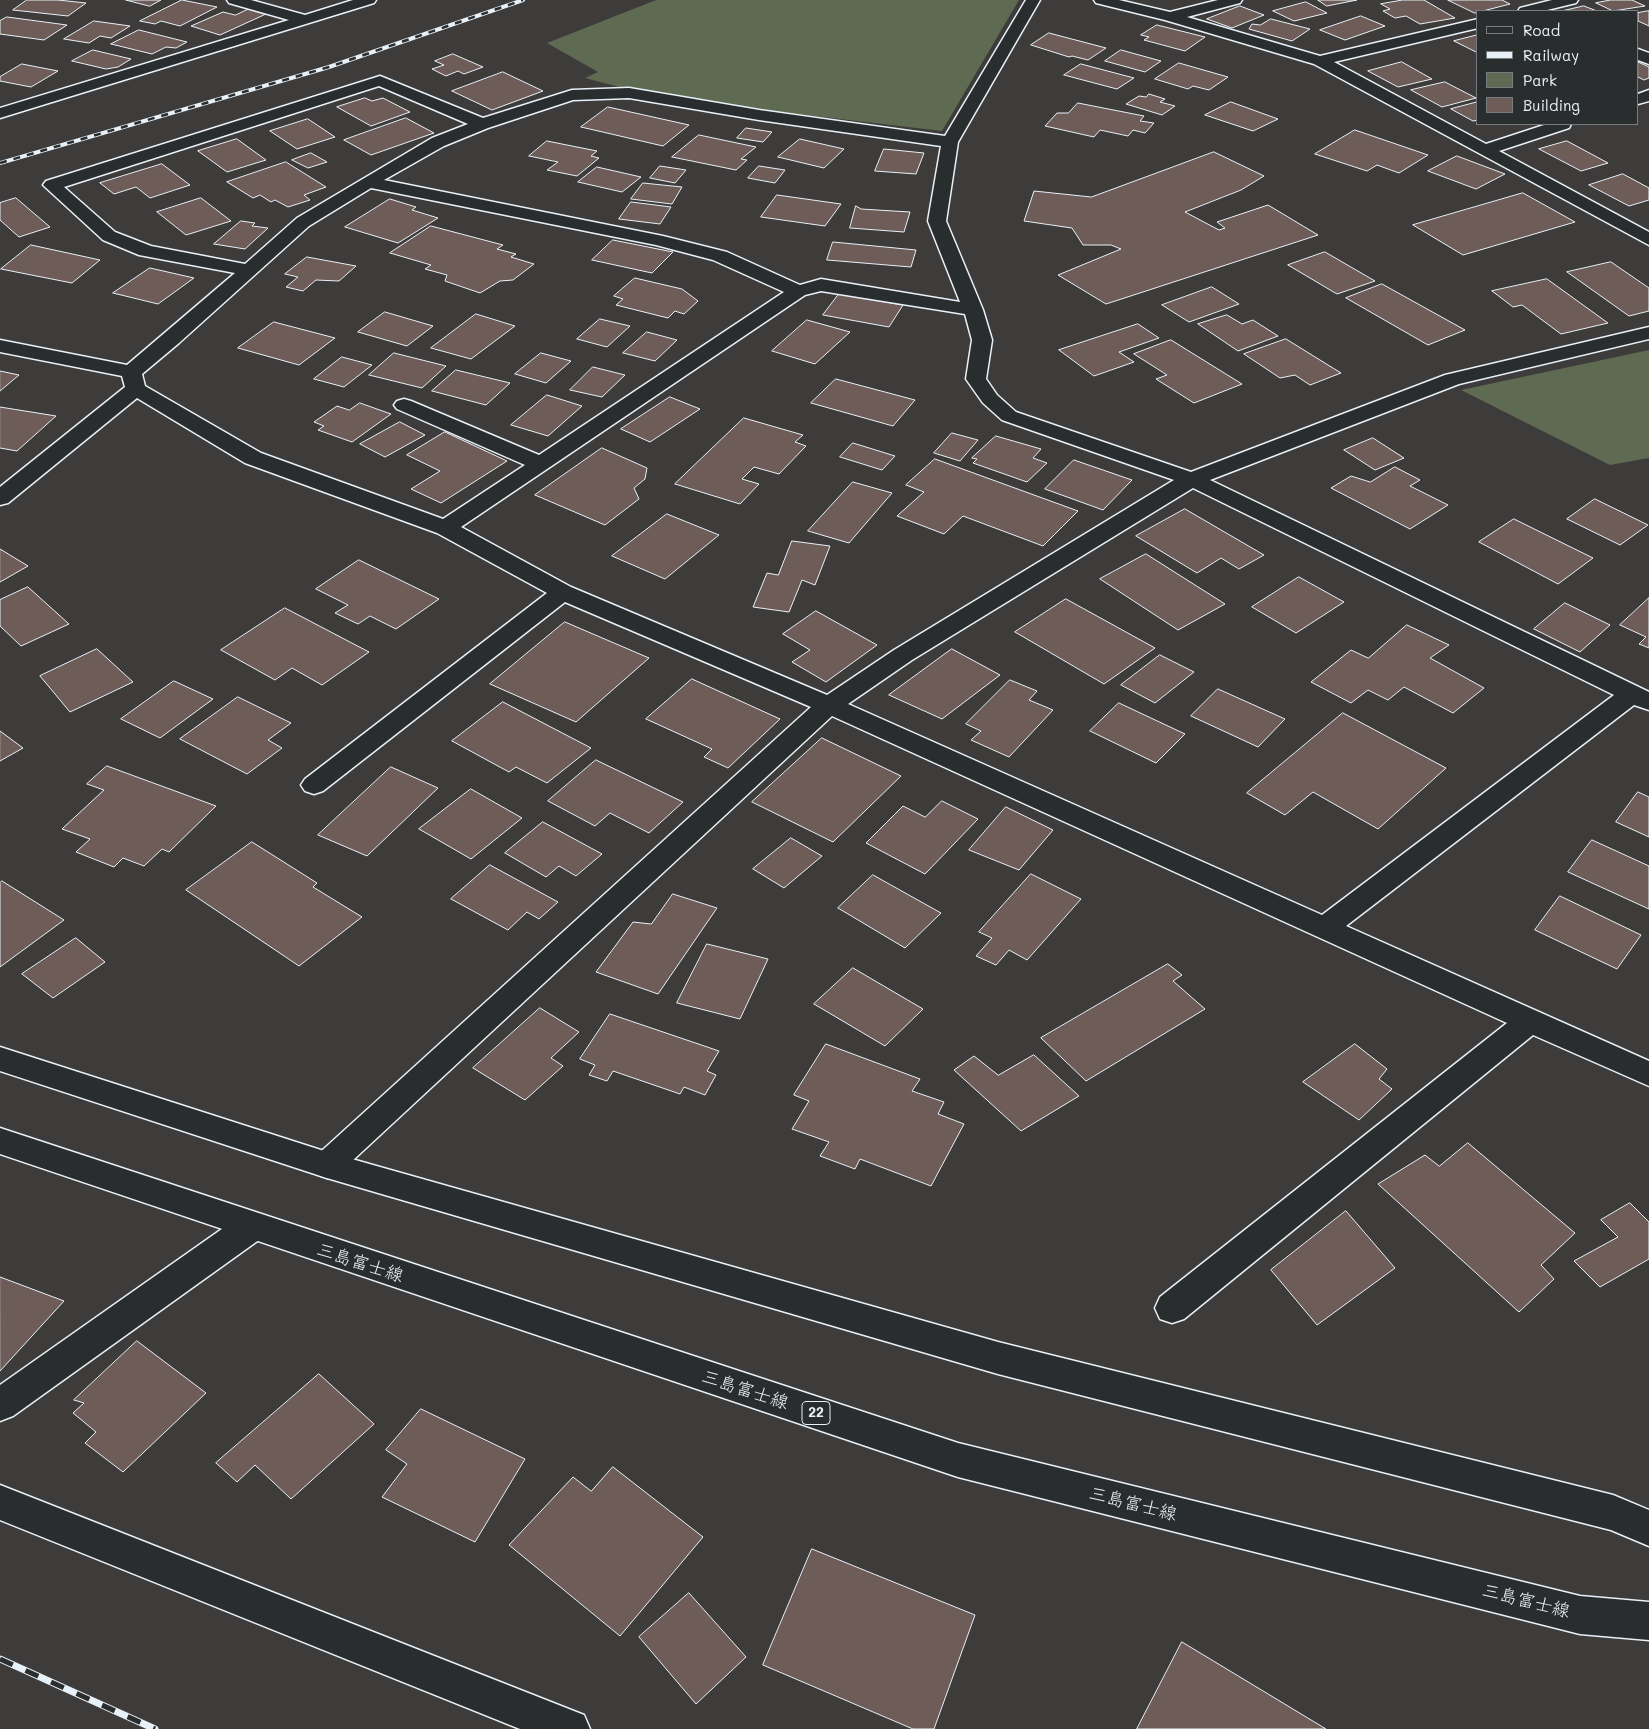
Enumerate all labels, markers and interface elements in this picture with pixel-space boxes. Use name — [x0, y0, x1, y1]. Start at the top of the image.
legend — [1476, 10, 1639, 125]
text: Road — [1523, 20, 1560, 40]
text: Railway — [1523, 45, 1579, 65]
text: Park — [1523, 70, 1557, 90]
text: Building — [1523, 95, 1580, 115]
street label: 三島富士線 — [314, 1239, 406, 1287]
street label: 三島富士線 — [699, 1366, 791, 1414]
road number: 22 — [802, 1402, 830, 1425]
street label: 三島富士線 — [1087, 1483, 1179, 1525]
street label: 三島富士線 — [1480, 1580, 1572, 1622]

